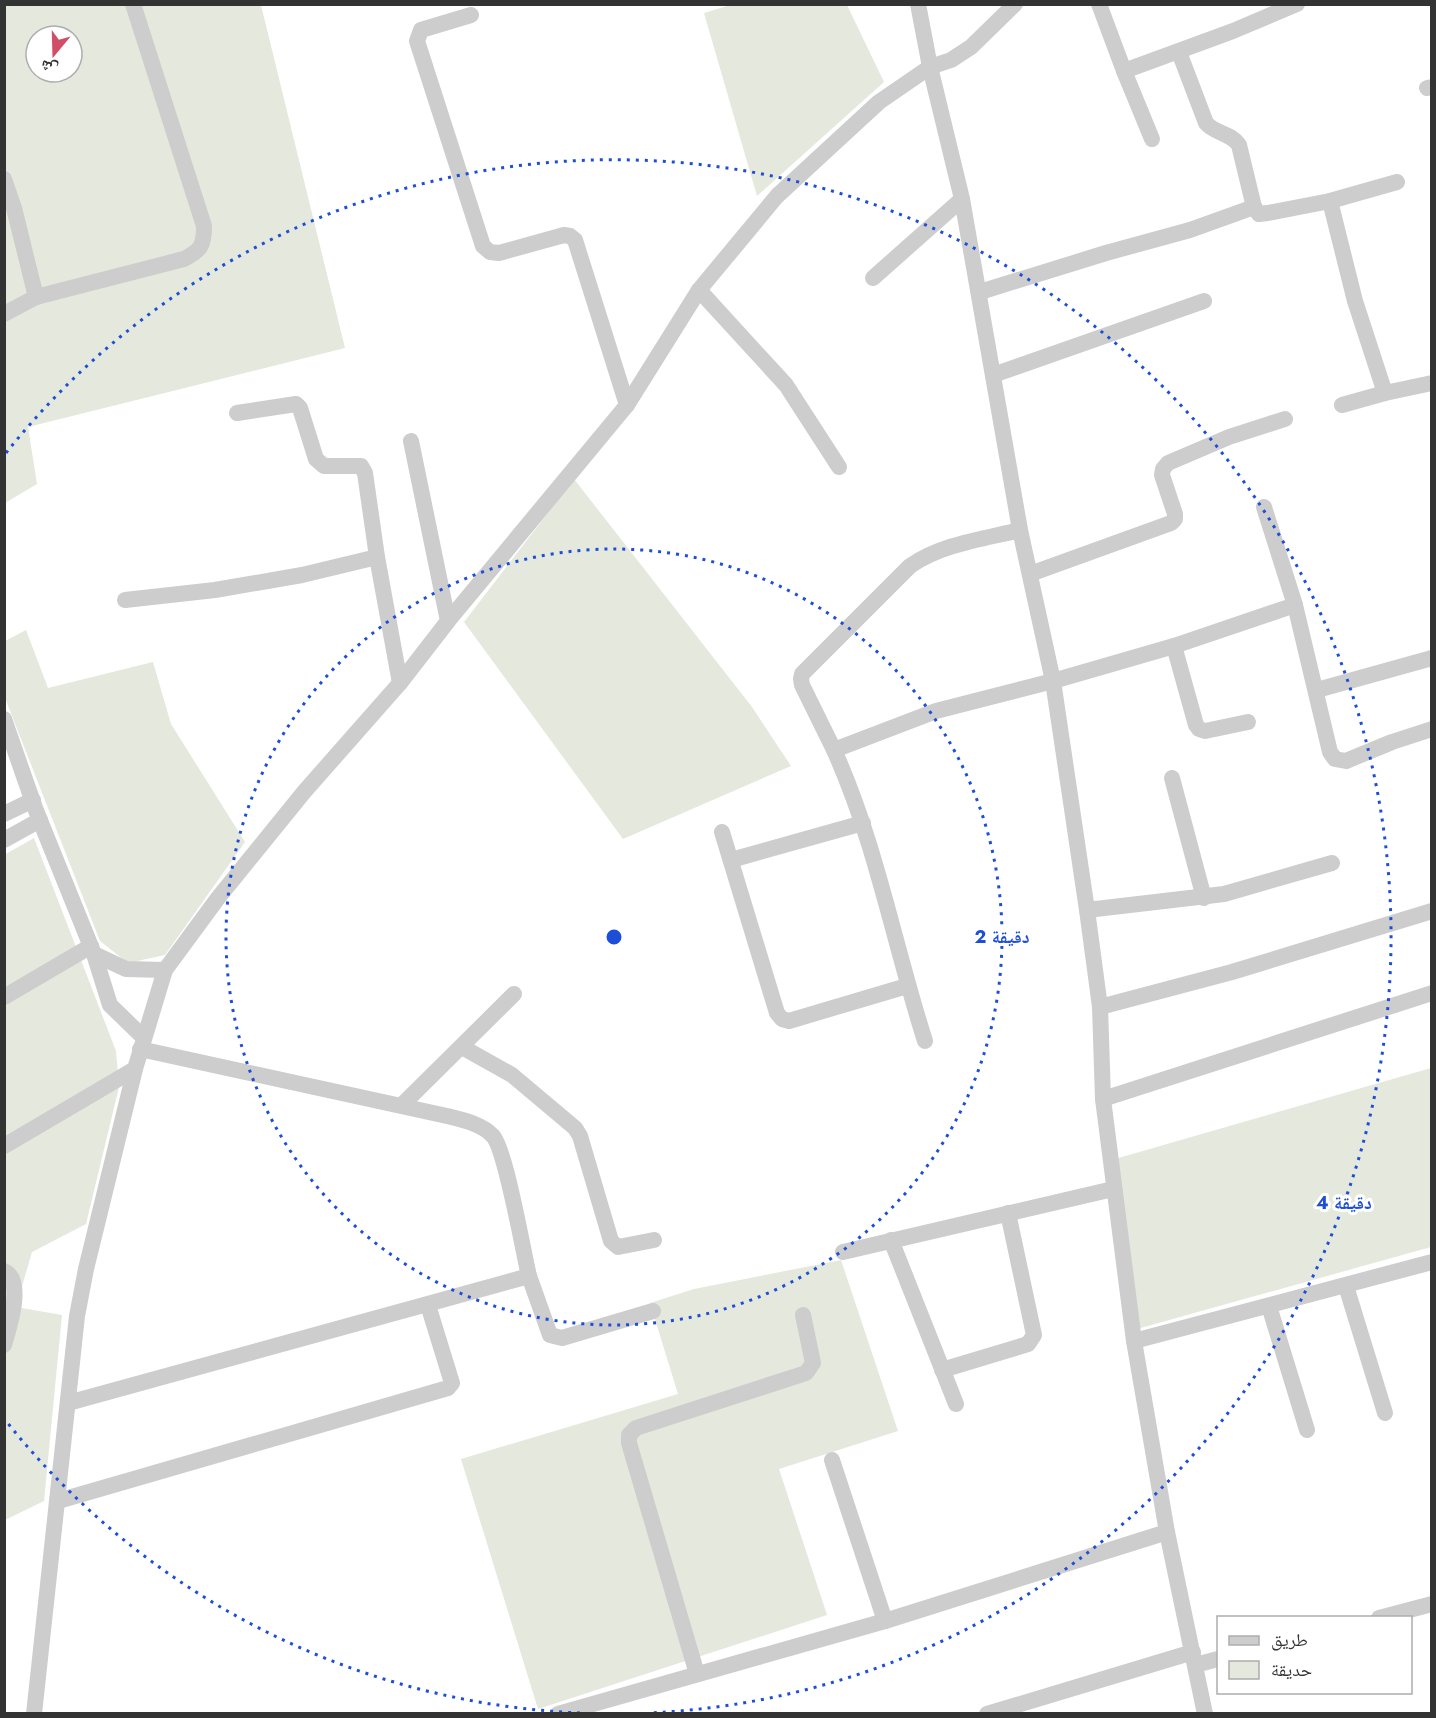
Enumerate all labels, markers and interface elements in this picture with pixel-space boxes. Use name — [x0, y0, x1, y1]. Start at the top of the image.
north arrow — [24, 24, 84, 84]
text: ش — [37, 54, 61, 81]
text: 2 دقيقة — [974, 924, 1030, 950]
centre of rings — [604, 927, 624, 947]
text: 4 دقيقة — [1316, 1190, 1372, 1216]
legend — [1217, 1616, 1412, 1694]
text: طريق — [1271, 1627, 1308, 1653]
text: حديقة — [1271, 1657, 1312, 1683]

